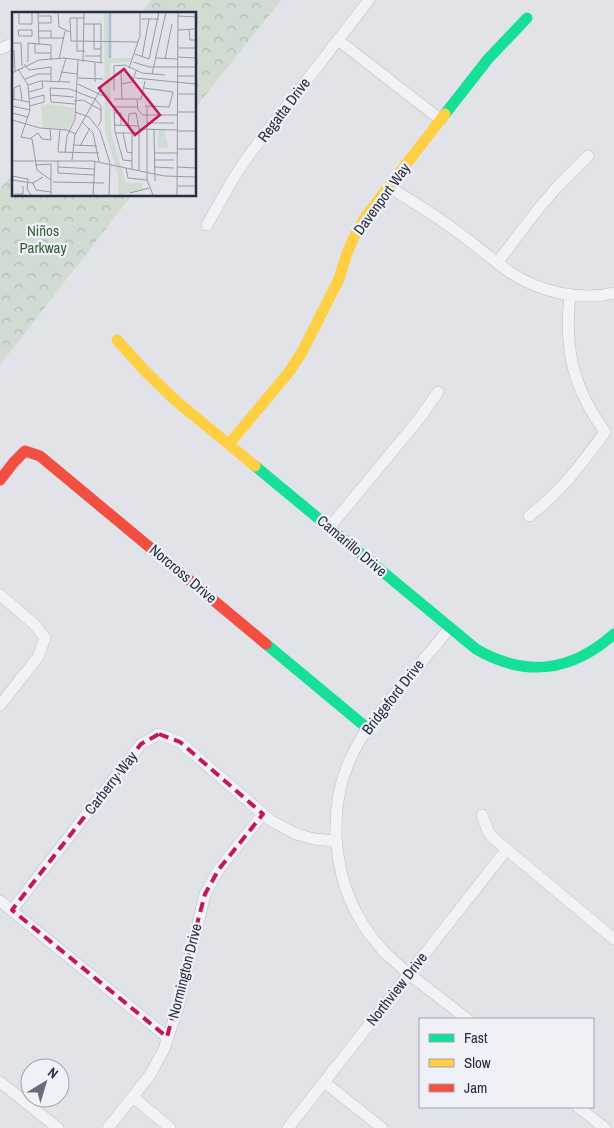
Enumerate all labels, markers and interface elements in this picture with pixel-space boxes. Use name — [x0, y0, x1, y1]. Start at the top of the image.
inset map — [12, 12, 196, 196]
street label: Regatta Drive — [252, 73, 315, 146]
street label: Davenport Way — [348, 158, 415, 239]
park label: Niños Parkway — [19, 220, 67, 258]
street label: Camarillo Drive — [313, 510, 392, 581]
street label: Norcross Drive — [145, 539, 222, 608]
street label: Bridgeford Drive — [357, 655, 429, 739]
street label: Carberry Way — [79, 746, 143, 819]
street label: Normington Drive — [163, 921, 206, 1021]
street label: Northview Drive — [361, 947, 432, 1030]
legend — [419, 1018, 594, 1108]
text: Fast — [464, 1027, 488, 1048]
text: Slow — [464, 1052, 491, 1073]
north arrow — [20, 1058, 70, 1108]
text: N — [44, 1063, 62, 1082]
text: Jam — [464, 1077, 487, 1098]

